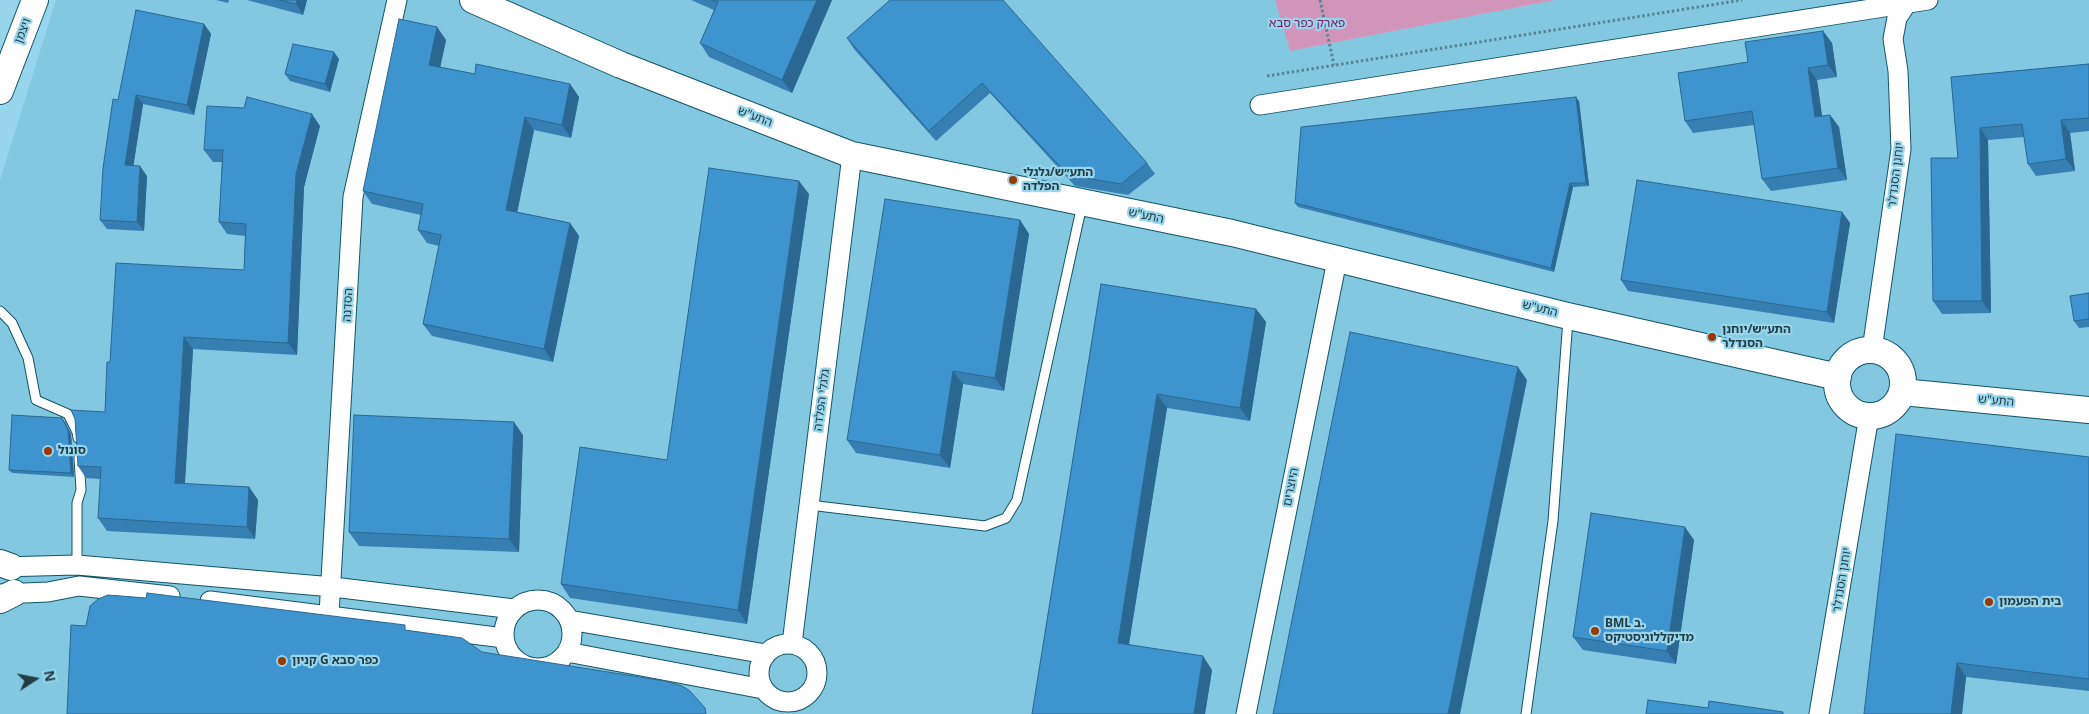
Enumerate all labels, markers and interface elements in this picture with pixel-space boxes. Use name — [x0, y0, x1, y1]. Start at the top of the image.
street label: ויצמן — [12, 16, 34, 46]
park label: פארק כפר סבא — [1269, 17, 1345, 31]
street label: התע"ש — [736, 104, 774, 130]
street label: יוחנן הסנדלר — [1885, 142, 1907, 208]
place label: התע״ש/גלגלי הפלדה — [1023, 166, 1093, 194]
marker: התע״ש/גלגלי הפלדה — [1007, 174, 1019, 186]
street label: התע"ש — [1127, 205, 1165, 227]
street label: הסדנה — [340, 288, 356, 322]
street label: התע"ש — [1521, 298, 1559, 320]
place label: התע״ש/יוחנן הסנדלר — [1722, 323, 1791, 351]
marker: התע״ש/יוחנן הסנדלר — [1706, 331, 1718, 343]
street label: גלגלי הפלדה — [811, 368, 833, 432]
street label: התע"ש — [1977, 392, 2015, 410]
place label: סונול — [58, 444, 86, 458]
marker: סונול — [42, 445, 54, 457]
street label: היוצרים — [1280, 466, 1302, 508]
street label: יוחנן הסנדלר — [1830, 547, 1854, 613]
place label: בית הפעמון — [1999, 595, 2061, 609]
marker: בית הפעמון — [1983, 596, 1995, 608]
place label: BML ב. מדיקללוגיסטיקס — [1605, 617, 1694, 645]
marker: BML ב. מדיקללוגיסטיקס — [1589, 625, 1601, 637]
north arrow — [10, 654, 60, 704]
place label: קניון G כפר סבא — [292, 654, 378, 668]
marker: קניון G כפר סבא — [276, 655, 288, 667]
text: N — [40, 669, 61, 683]

